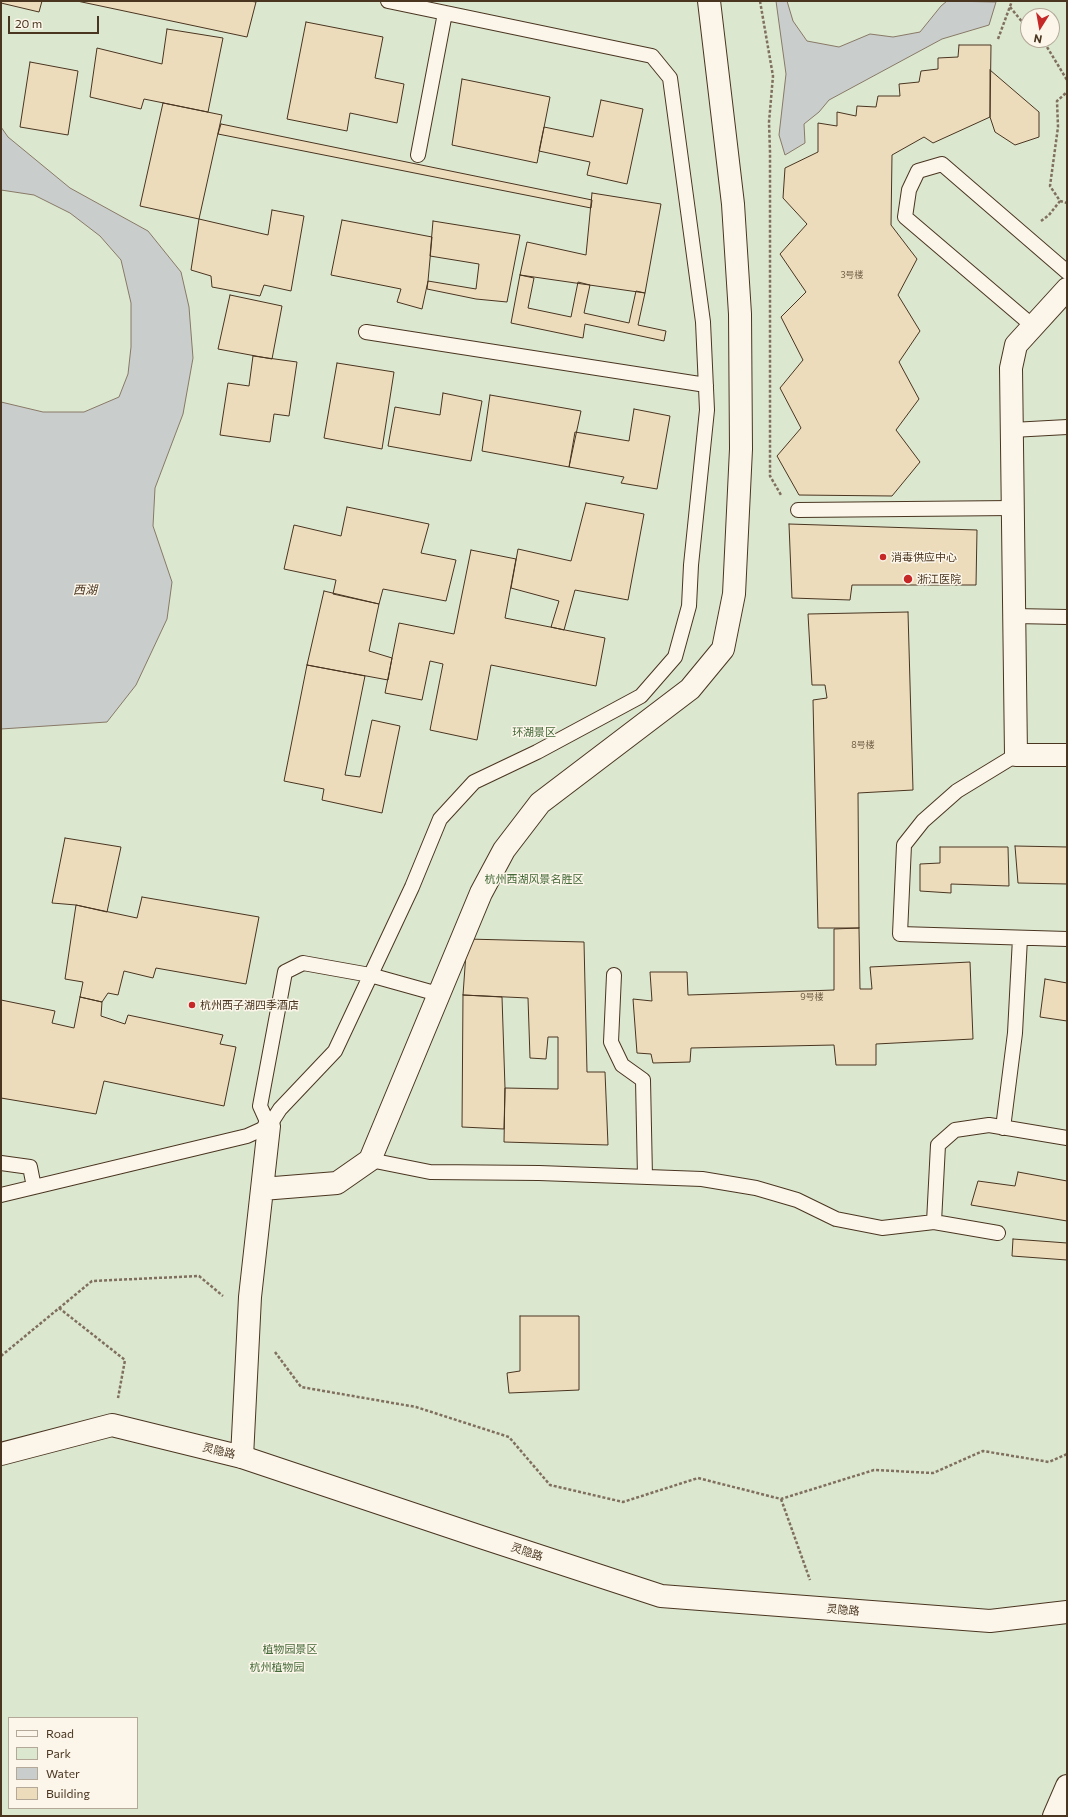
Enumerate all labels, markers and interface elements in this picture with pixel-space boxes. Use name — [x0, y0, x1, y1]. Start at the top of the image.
scale bar — [10, 8, 101, 34]
north arrow — [1020, 8, 1060, 48]
text: 20 m — [15, 16, 42, 30]
text: N — [1033, 32, 1043, 46]
house number: 3号楼 — [840, 270, 864, 280]
place label: 消毒供应中心 — [891, 550, 957, 564]
marker: 消毒供应中心 — [878, 552, 888, 562]
place label: 浙江医院 — [917, 572, 961, 586]
marker: 浙江医院 — [902, 573, 914, 585]
water label: 西湖 — [73, 583, 97, 597]
park label: 环湖景区 — [512, 725, 556, 739]
house number: 8号楼 — [851, 740, 875, 750]
park label: 杭州西湖风景名胜区 — [485, 872, 583, 886]
house number: 9号楼 — [800, 992, 824, 1002]
place label: 杭州西子湖四季酒店 — [200, 998, 299, 1012]
marker: 杭州西子湖四季酒店 — [187, 1000, 197, 1010]
street label: 灵隐路 — [201, 1441, 237, 1461]
street label: 灵隐路 — [509, 1541, 545, 1563]
street label: 灵隐路 — [826, 1602, 860, 1618]
park label: 植物园景区 — [263, 1642, 317, 1656]
park label: 杭州植物园 — [250, 1660, 304, 1674]
legend — [8, 1717, 138, 1809]
text: Road — [46, 1726, 74, 1740]
text: Park — [46, 1746, 71, 1760]
text: Water — [46, 1766, 80, 1780]
text: Building — [46, 1786, 90, 1800]

